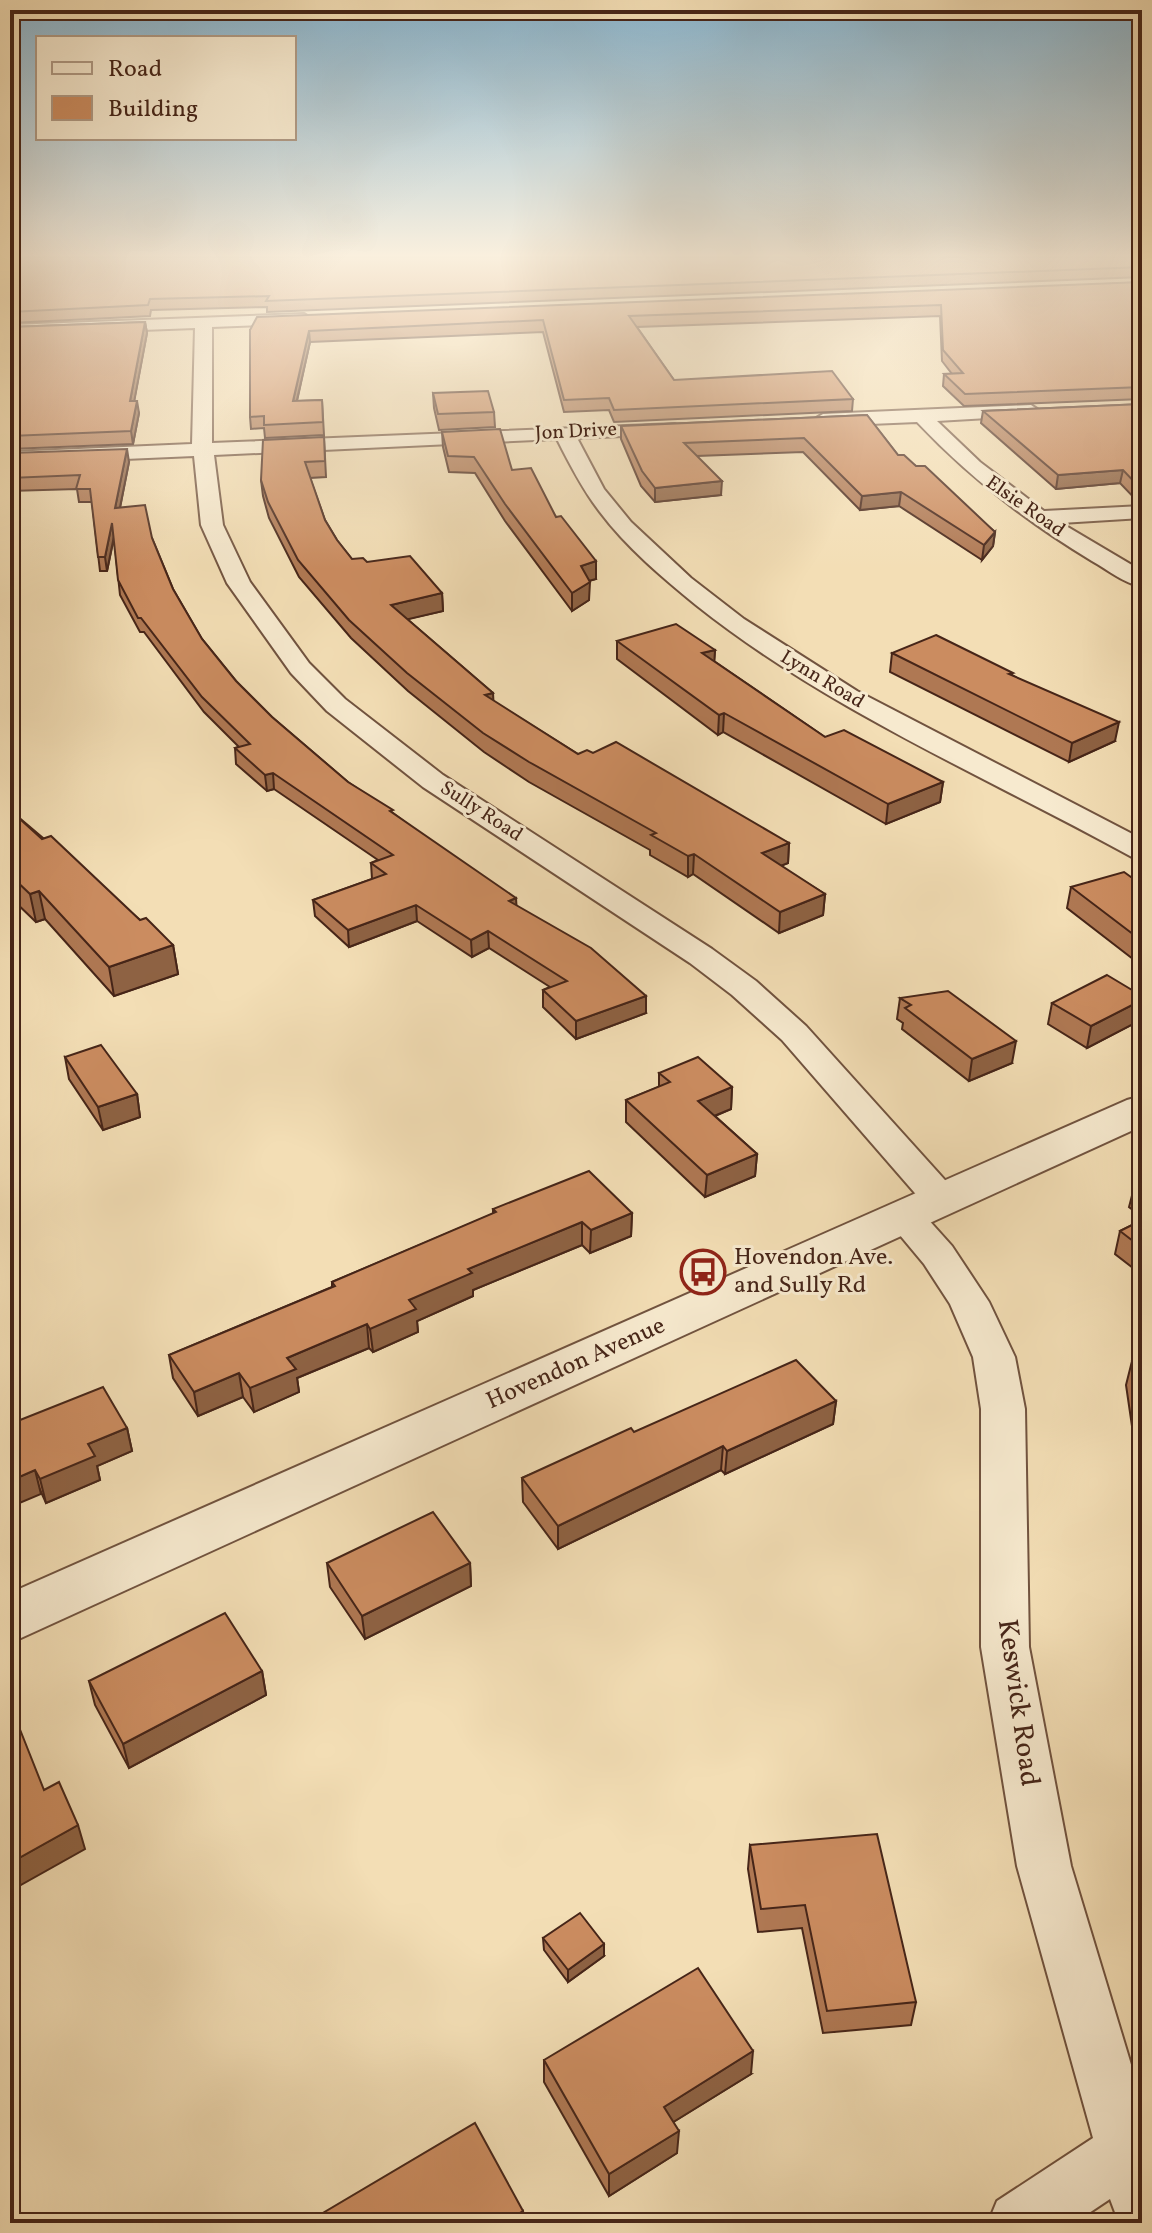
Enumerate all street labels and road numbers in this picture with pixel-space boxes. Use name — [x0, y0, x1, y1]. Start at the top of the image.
street label: Jon Drive — [534, 416, 618, 448]
street label: Elsie Road — [980, 469, 1070, 545]
street label: Lynn Road — [775, 644, 869, 716]
street label: Sully Road — [434, 775, 528, 849]
street label: Hovendon Avenue — [481, 1309, 671, 1419]
street label: Keswick Road — [987, 1617, 1049, 1789]

